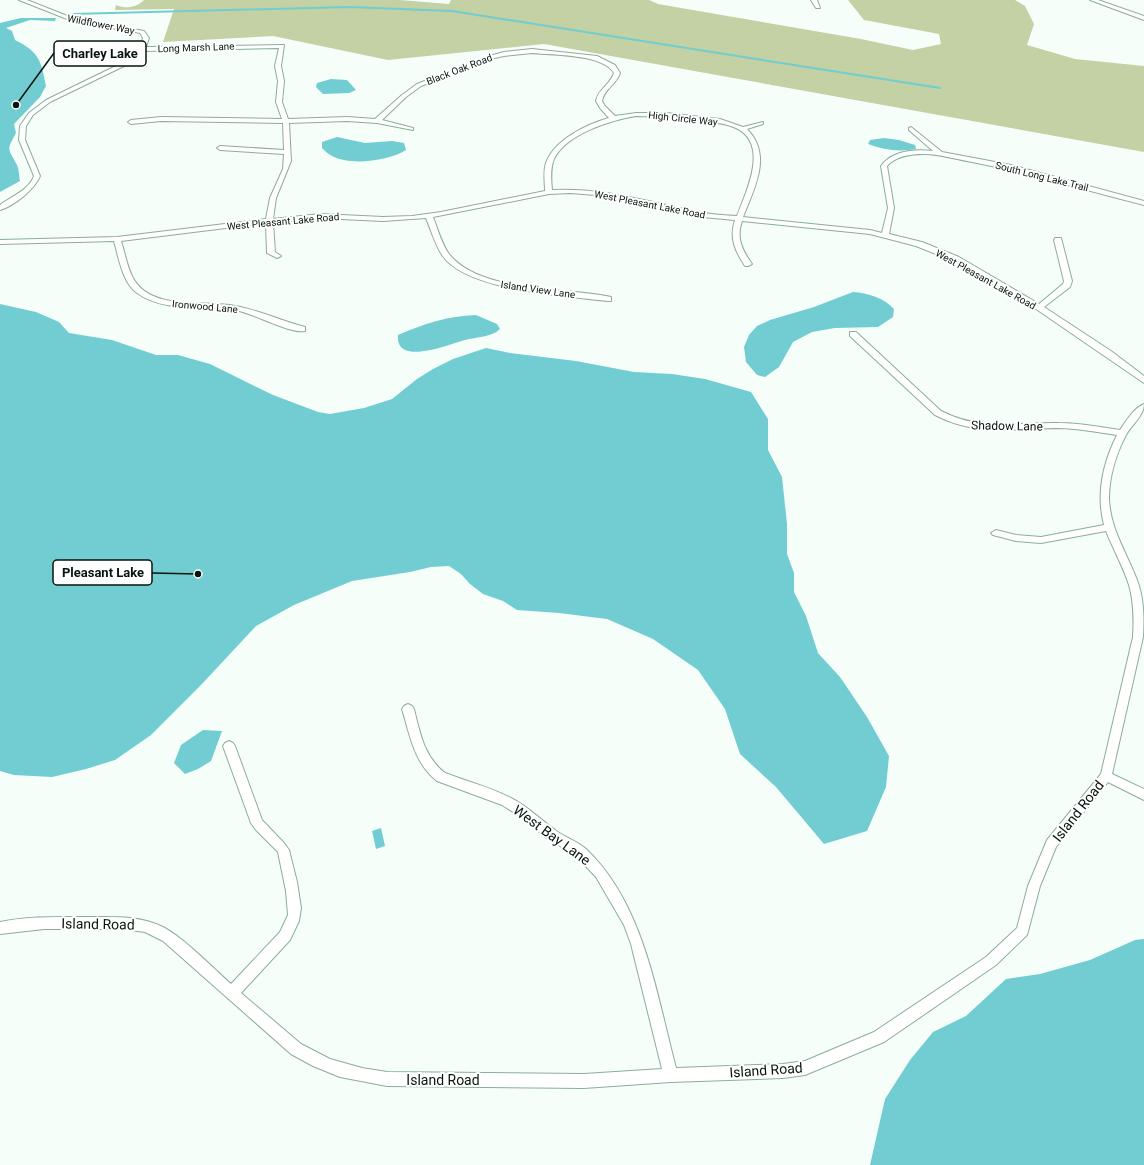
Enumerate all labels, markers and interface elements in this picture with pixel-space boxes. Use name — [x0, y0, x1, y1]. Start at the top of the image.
street label: Wildflower Way — [66, 13, 136, 36]
callout: Charley Lake — [54, 41, 146, 66]
street label: Long Marsh Lane — [157, 41, 235, 54]
text: Charley Lake — [62, 46, 138, 61]
street label: Black Oak Road — [425, 52, 494, 87]
street label: High Circle Way — [648, 109, 718, 128]
street label: South Long Lake Trail — [994, 160, 1090, 193]
street label: West Pleasant Lake Road — [593, 188, 706, 221]
street label: West Pleasant Lake Road — [226, 211, 340, 232]
street label: West Pleasant Lake Road — [934, 247, 1038, 312]
street label: Island View Lane — [500, 279, 576, 300]
street label: Ironwood Lane — [172, 298, 238, 315]
street label: Shadow Lane — [971, 418, 1043, 434]
callout: Pleasant Lake — [53, 560, 152, 585]
text: Pleasant Lake — [62, 565, 144, 580]
street label: Island Road — [1049, 777, 1107, 845]
street label: West Bay Lane — [510, 802, 594, 868]
street label: Island Road — [61, 915, 135, 933]
street label: Island Road — [729, 1059, 803, 1081]
street label: Island Road — [406, 1072, 480, 1088]

